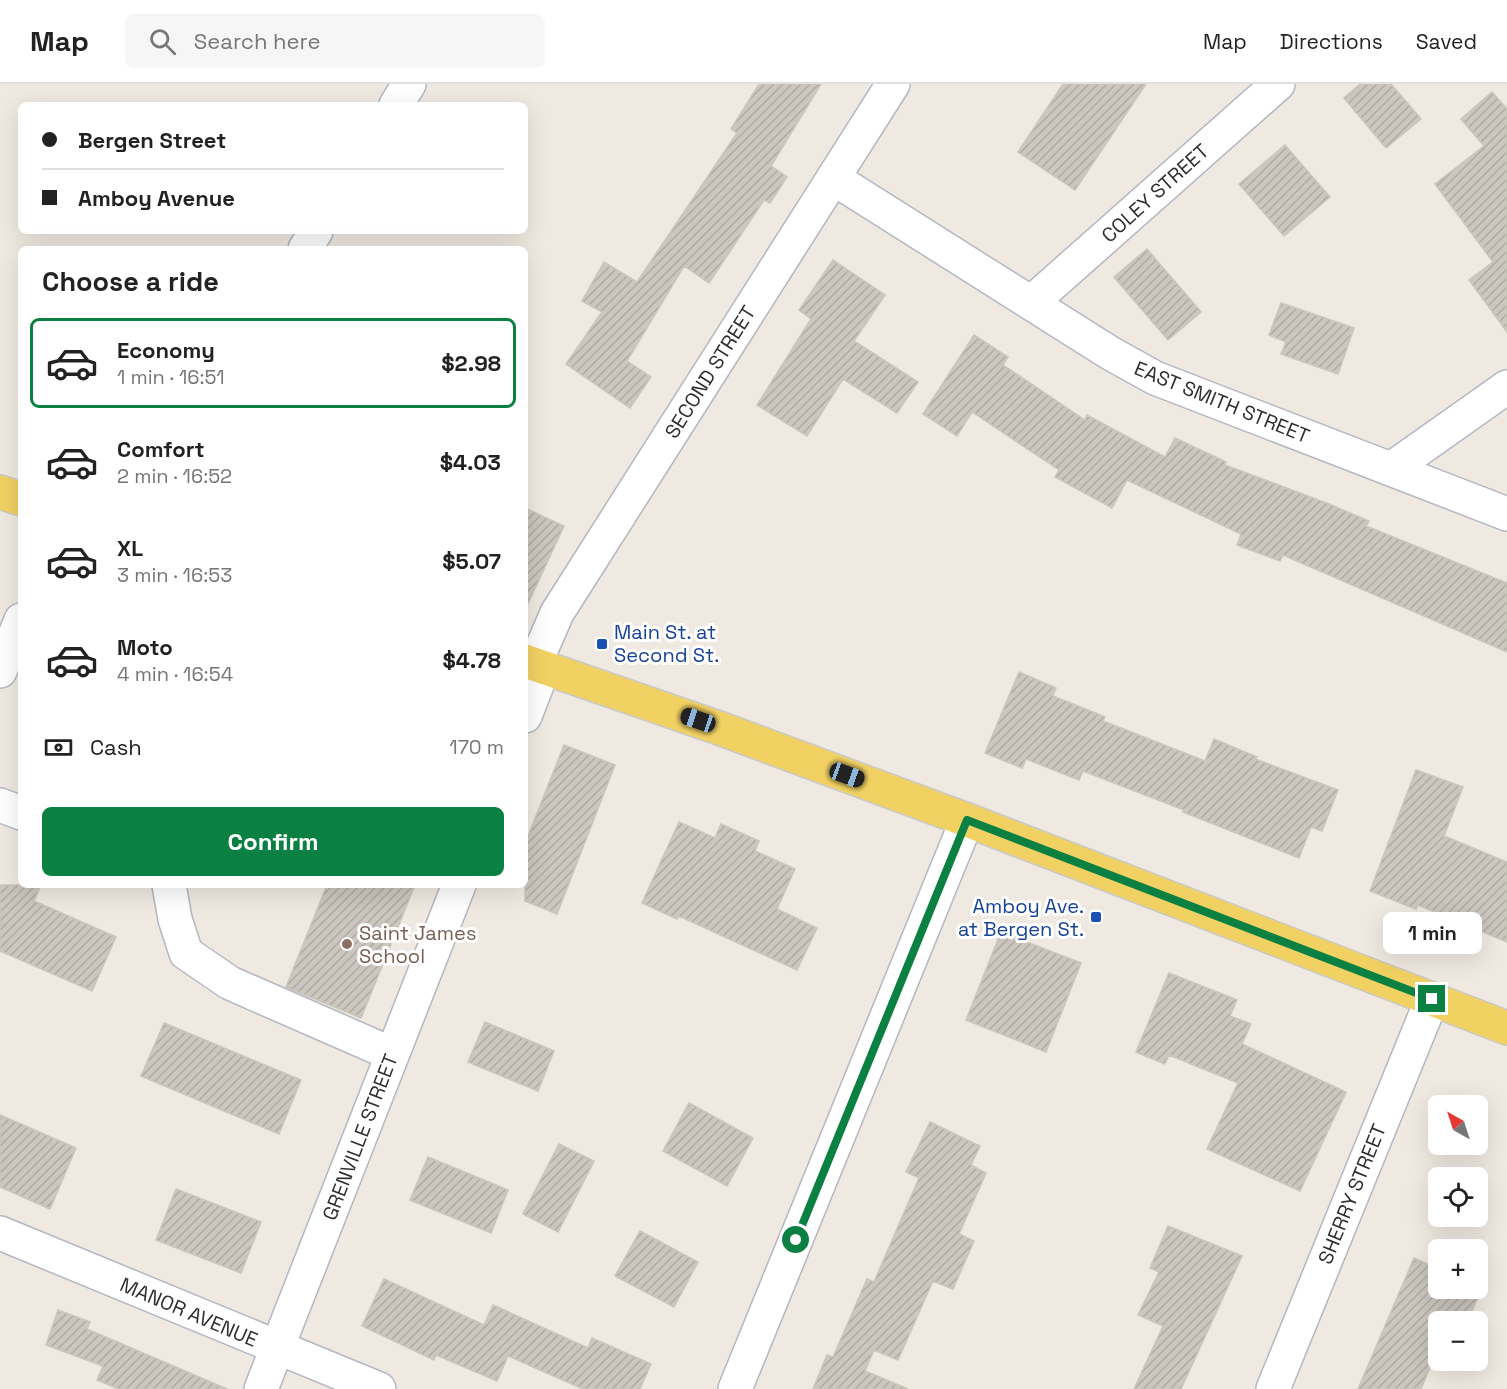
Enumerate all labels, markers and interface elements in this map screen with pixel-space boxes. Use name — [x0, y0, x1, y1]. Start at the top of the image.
search box — [125, 14, 545, 68]
text: Map — [30, 23, 89, 59]
icon: search — [146, 25, 179, 58]
text: Search here — [194, 27, 321, 55]
text: Map — [1203, 28, 1247, 55]
text: Directions — [1280, 28, 1383, 55]
text: Saved — [1416, 28, 1477, 55]
text: Bergen Street — [78, 126, 226, 154]
street label: COLEY STREET — [1096, 138, 1214, 248]
text: Amboy Avenue — [78, 184, 235, 212]
text: Choose a ride — [42, 264, 219, 299]
street label: SECOND STREET — [659, 301, 761, 443]
icon: car — [45, 336, 99, 390]
text: Economy — [117, 336, 215, 364]
text: $2.98 — [441, 349, 501, 377]
street label: EAST SMITH STREET — [1131, 355, 1314, 449]
text: 1 min · 16:51 — [117, 364, 225, 390]
icon: car — [45, 435, 99, 489]
text: Comfort — [117, 435, 205, 463]
text: $4.03 — [440, 448, 501, 476]
text: 2 min · 16:52 — [117, 463, 232, 489]
icon: car — [45, 534, 99, 588]
text: XL — [117, 534, 143, 562]
text: $5.07 — [442, 547, 501, 575]
text: 3 min · 16:53 — [117, 562, 232, 588]
place label: Main St. at Second St. — [614, 619, 719, 668]
icon: car — [45, 633, 99, 687]
text: Moto — [117, 633, 173, 661]
marker: Main St. at Second St. — [595, 637, 609, 651]
text: $4.78 — [442, 646, 501, 674]
text: 4 min · 16:54 — [117, 661, 233, 687]
car — [678, 706, 718, 734]
icon: cash — [42, 731, 75, 764]
text: Cash — [90, 733, 142, 761]
text: 170 m — [449, 734, 504, 760]
car — [827, 760, 867, 790]
button: Confirm — [42, 807, 504, 876]
place label: Amboy Ave. at Bergen St. — [958, 893, 1084, 942]
marker: Amboy Ave. at Bergen St. — [1089, 910, 1103, 924]
callout: 1 min — [1382, 912, 1482, 954]
place label: Saint James School — [359, 920, 476, 969]
text: 1 min — [1408, 920, 1457, 946]
marker: Saint James School — [340, 937, 354, 951]
route end — [1418, 985, 1445, 1012]
street label: GRENVILLE STREET — [316, 1050, 404, 1224]
north arrow — [1428, 1095, 1488, 1155]
map controls — [1428, 1095, 1488, 1371]
street label: SHERRY STREET — [1312, 1120, 1392, 1268]
button: locate — [1428, 1167, 1488, 1227]
route start — [782, 1226, 809, 1253]
button: + — [1428, 1239, 1488, 1299]
street label: MANOR AVENUE — [116, 1271, 262, 1353]
button: − — [1428, 1311, 1488, 1371]

